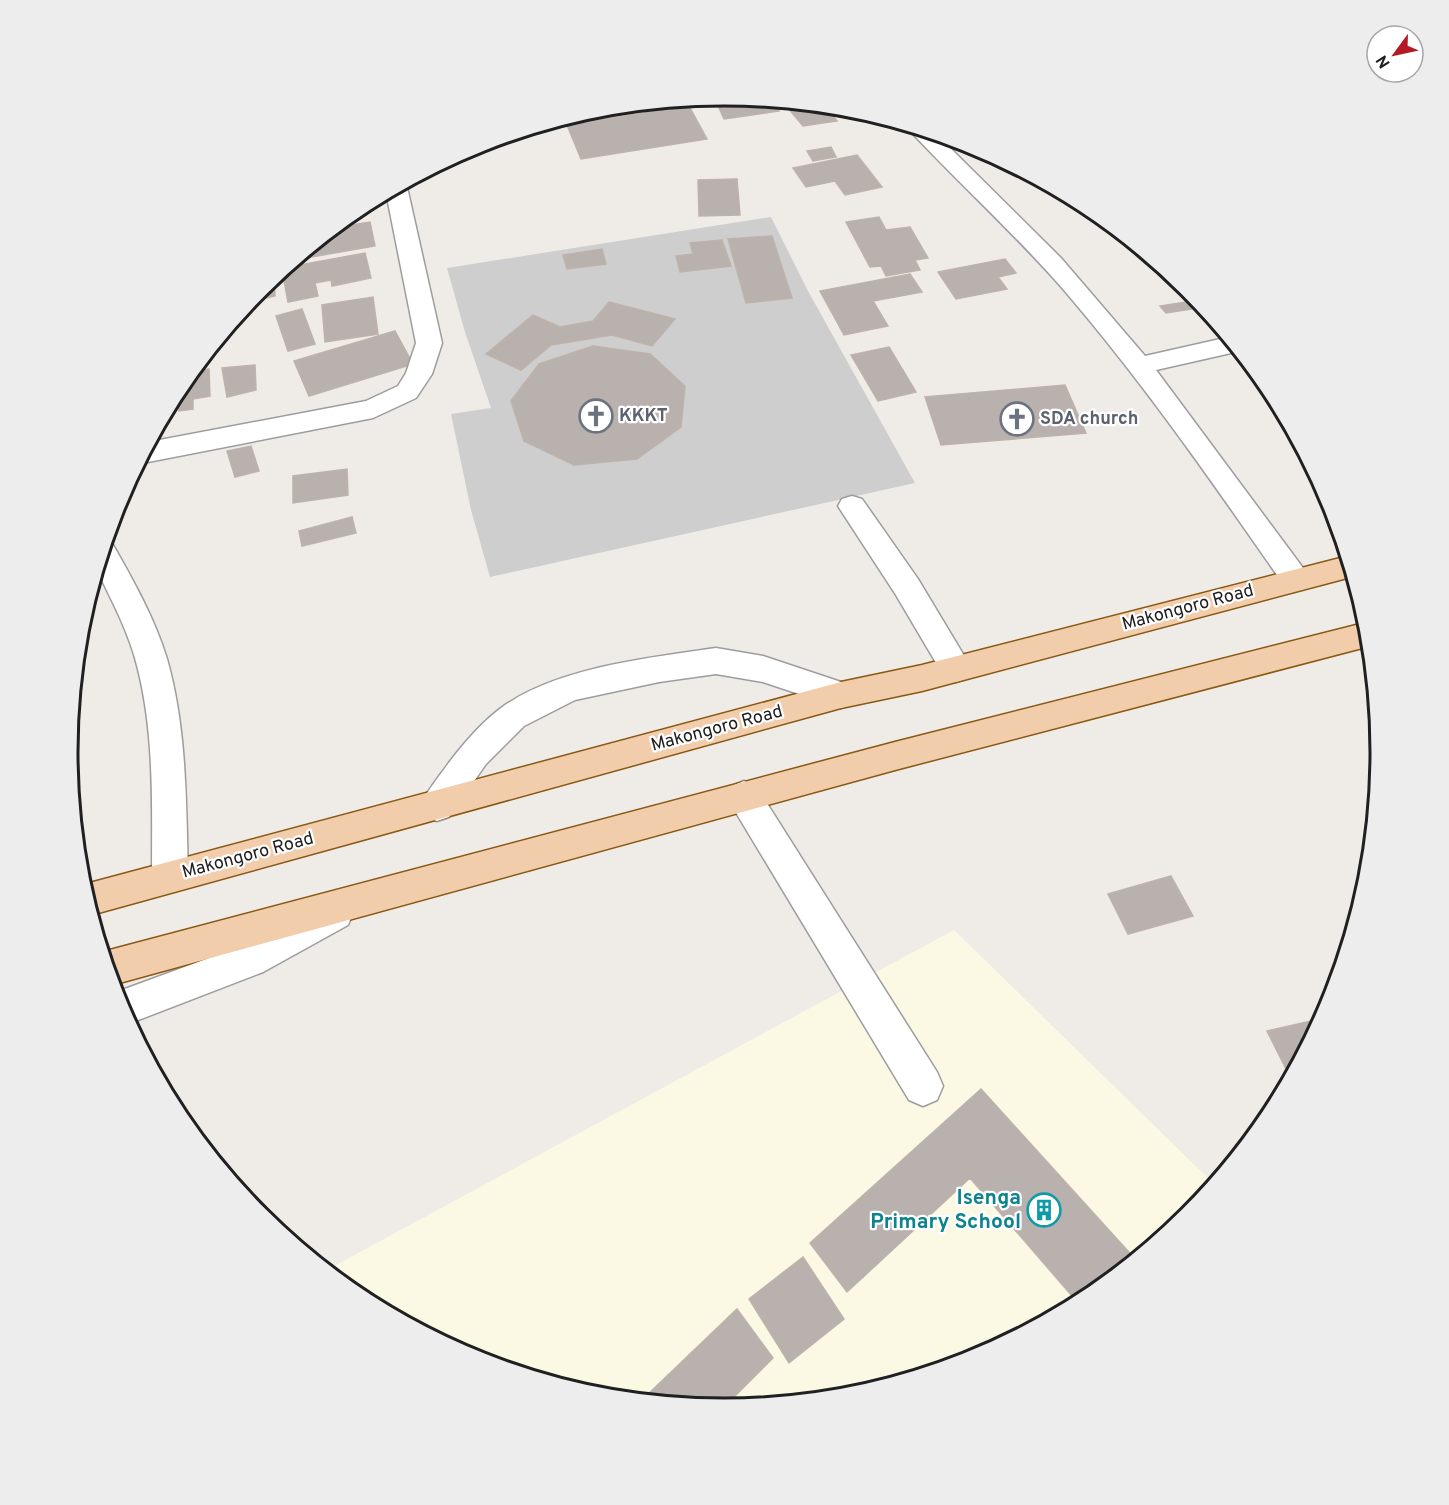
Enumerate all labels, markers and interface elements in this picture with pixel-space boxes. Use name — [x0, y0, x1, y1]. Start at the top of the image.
north arrow — [1365, 24, 1425, 84]
text: N — [1373, 51, 1396, 71]
church icon: KKKT — [578, 398, 614, 434]
church icon: SDA church — [999, 401, 1035, 437]
place label: KKKT — [619, 405, 668, 428]
place label: SDA church — [1040, 408, 1138, 431]
street label: Makongoro Road — [1120, 579, 1256, 637]
street label: Makongoro Road — [649, 700, 785, 758]
street label: Makongoro Road — [180, 827, 316, 885]
place label: Isenga Primary School — [870, 1185, 1021, 1236]
building icon: Isenga Primary School — [1026, 1192, 1062, 1228]

